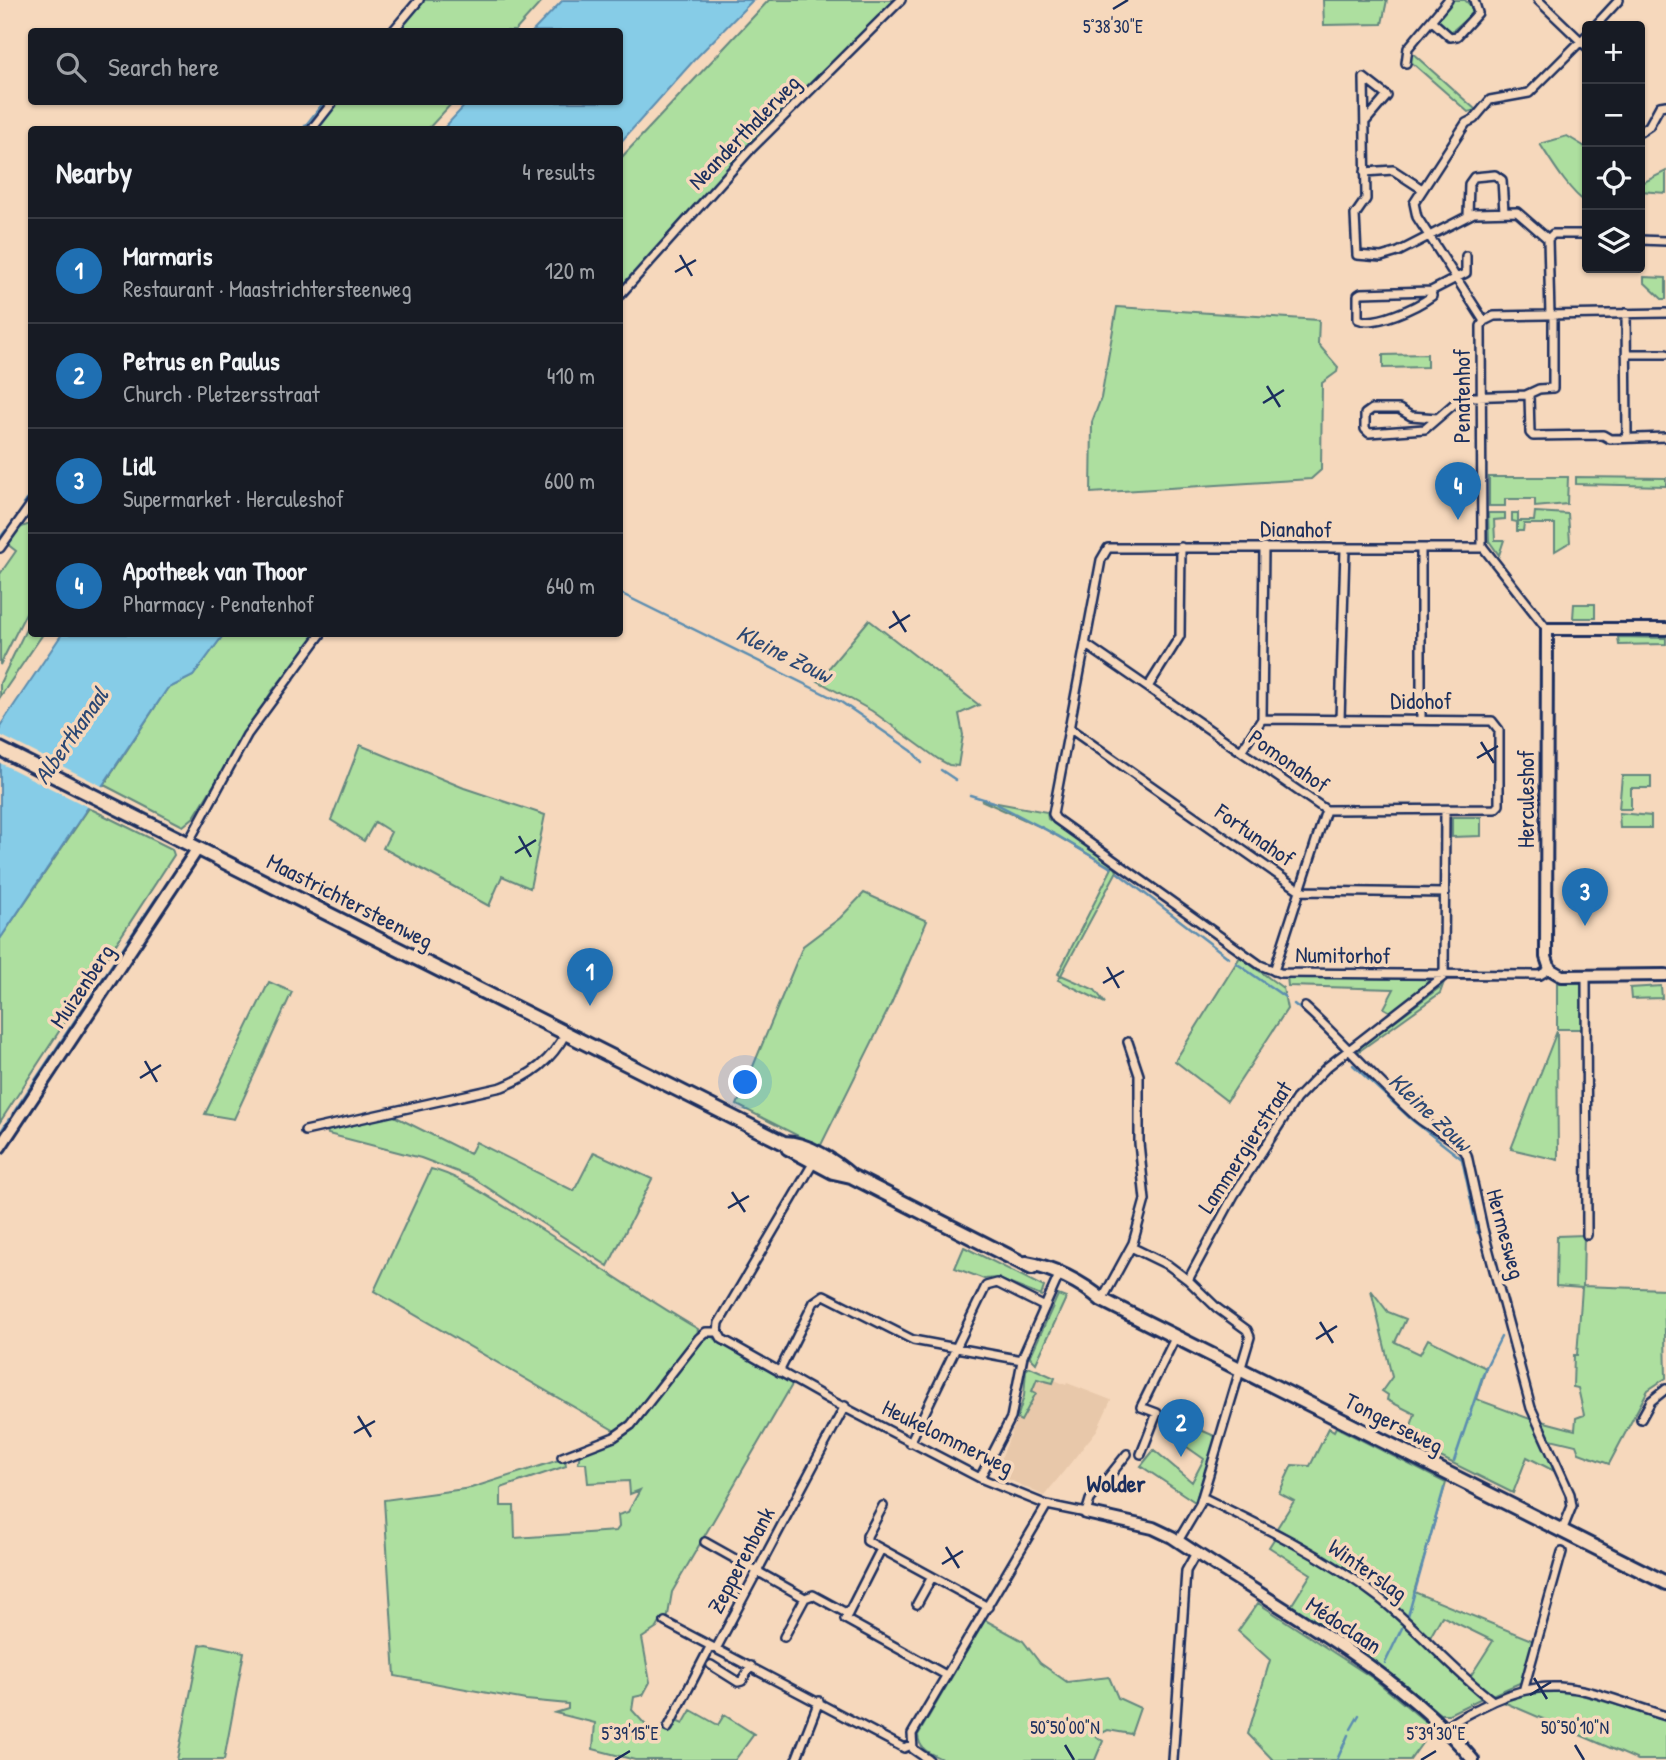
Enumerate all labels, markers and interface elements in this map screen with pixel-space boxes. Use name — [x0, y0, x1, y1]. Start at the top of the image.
text: 5°38'30"E — [1083, 14, 1143, 39]
map controls — [1582, 21, 1645, 273]
button: + — [1582, 21, 1645, 84]
search box — [28, 28, 623, 105]
icon: search — [52, 48, 90, 86]
text: Search here — [108, 49, 219, 84]
street label: Neanderthalerweg — [681, 67, 806, 196]
button: − — [1582, 84, 1645, 147]
button: locate — [1582, 147, 1645, 210]
text: Nearby — [56, 152, 132, 192]
text: 4 results — [522, 156, 595, 187]
button: layers — [1582, 210, 1645, 273]
text: Marmaris — [123, 238, 212, 273]
text: 1 — [75, 255, 83, 286]
text: 120 m — [545, 255, 595, 286]
text: Restaurant · Maastrichtersteenweg — [123, 273, 411, 304]
text: Petrus en Paulus — [123, 343, 280, 378]
street label: Penatenhof — [1446, 348, 1477, 443]
text: 2 — [74, 360, 84, 391]
text: 410 m — [547, 360, 595, 391]
text: Church · Pletzersstraat — [123, 378, 320, 409]
text: Lidl — [123, 448, 156, 483]
pin: 4 — [1435, 462, 1481, 520]
text: 3 — [74, 465, 84, 496]
text: 600 m — [544, 465, 595, 496]
text: Supermarket · Herculeshof — [123, 483, 344, 514]
street label: Dianahof — [1260, 512, 1333, 545]
text: Apotheek van Thoor — [123, 553, 307, 588]
text: 4 — [75, 570, 83, 601]
text: 640 m — [546, 570, 595, 601]
text: Pharmacy · Penatenhof — [123, 588, 314, 619]
water label: Kleine Zouw — [731, 616, 840, 691]
water label: Albertkanaal — [25, 680, 116, 790]
street label: Didohof — [1390, 685, 1452, 716]
street label: Pomonahof — [1243, 722, 1336, 800]
street label: Herculeshof — [1510, 749, 1541, 848]
street label: Fortunahof — [1209, 795, 1302, 874]
street label: Maastrichtersteenweg — [262, 845, 439, 956]
pin: 3 — [1562, 868, 1608, 926]
street label: Muizenberg — [42, 938, 121, 1034]
street label: Numitorhof — [1295, 938, 1392, 971]
pin: 1 — [567, 948, 613, 1006]
your location — [728, 1065, 762, 1099]
water label: Kleine Zouw — [1382, 1065, 1481, 1160]
street label: Lammergierstraat — [1190, 1074, 1300, 1219]
street label: Hermesweg — [1480, 1185, 1533, 1283]
street label: Tongerseweg — [1340, 1385, 1449, 1461]
street label: Heukelommerweg — [877, 1391, 1019, 1482]
pin: 2 — [1158, 1399, 1204, 1457]
district label: Wolder — [1087, 1467, 1146, 1499]
street label: Zepperenbank — [700, 1501, 782, 1618]
street label: Winterslag — [1323, 1531, 1414, 1608]
street label: Médoclaan — [1300, 1589, 1388, 1661]
text: 50°50'00"N — [1030, 1715, 1100, 1740]
text: 50°50'10"N — [1541, 1715, 1609, 1740]
text: 5°39'15"E — [602, 1721, 659, 1746]
text: 5°39'30"E — [1407, 1721, 1466, 1746]

